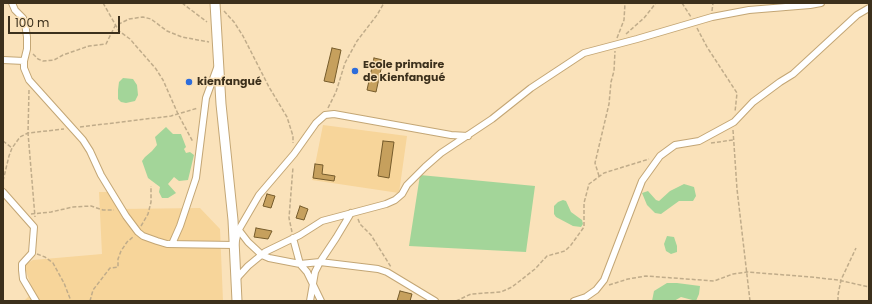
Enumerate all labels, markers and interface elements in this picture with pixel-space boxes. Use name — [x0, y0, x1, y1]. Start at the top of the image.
scale bar — [10, 8, 122, 34]
text: 100 m — [15, 14, 49, 31]
place label: Ecole primaire de Kienfangué — [363, 58, 445, 84]
marker: Ecole primaire de Kienfangué — [350, 66, 360, 76]
place label: kienfangué — [197, 75, 262, 89]
marker: kienfangué — [184, 77, 194, 87]

